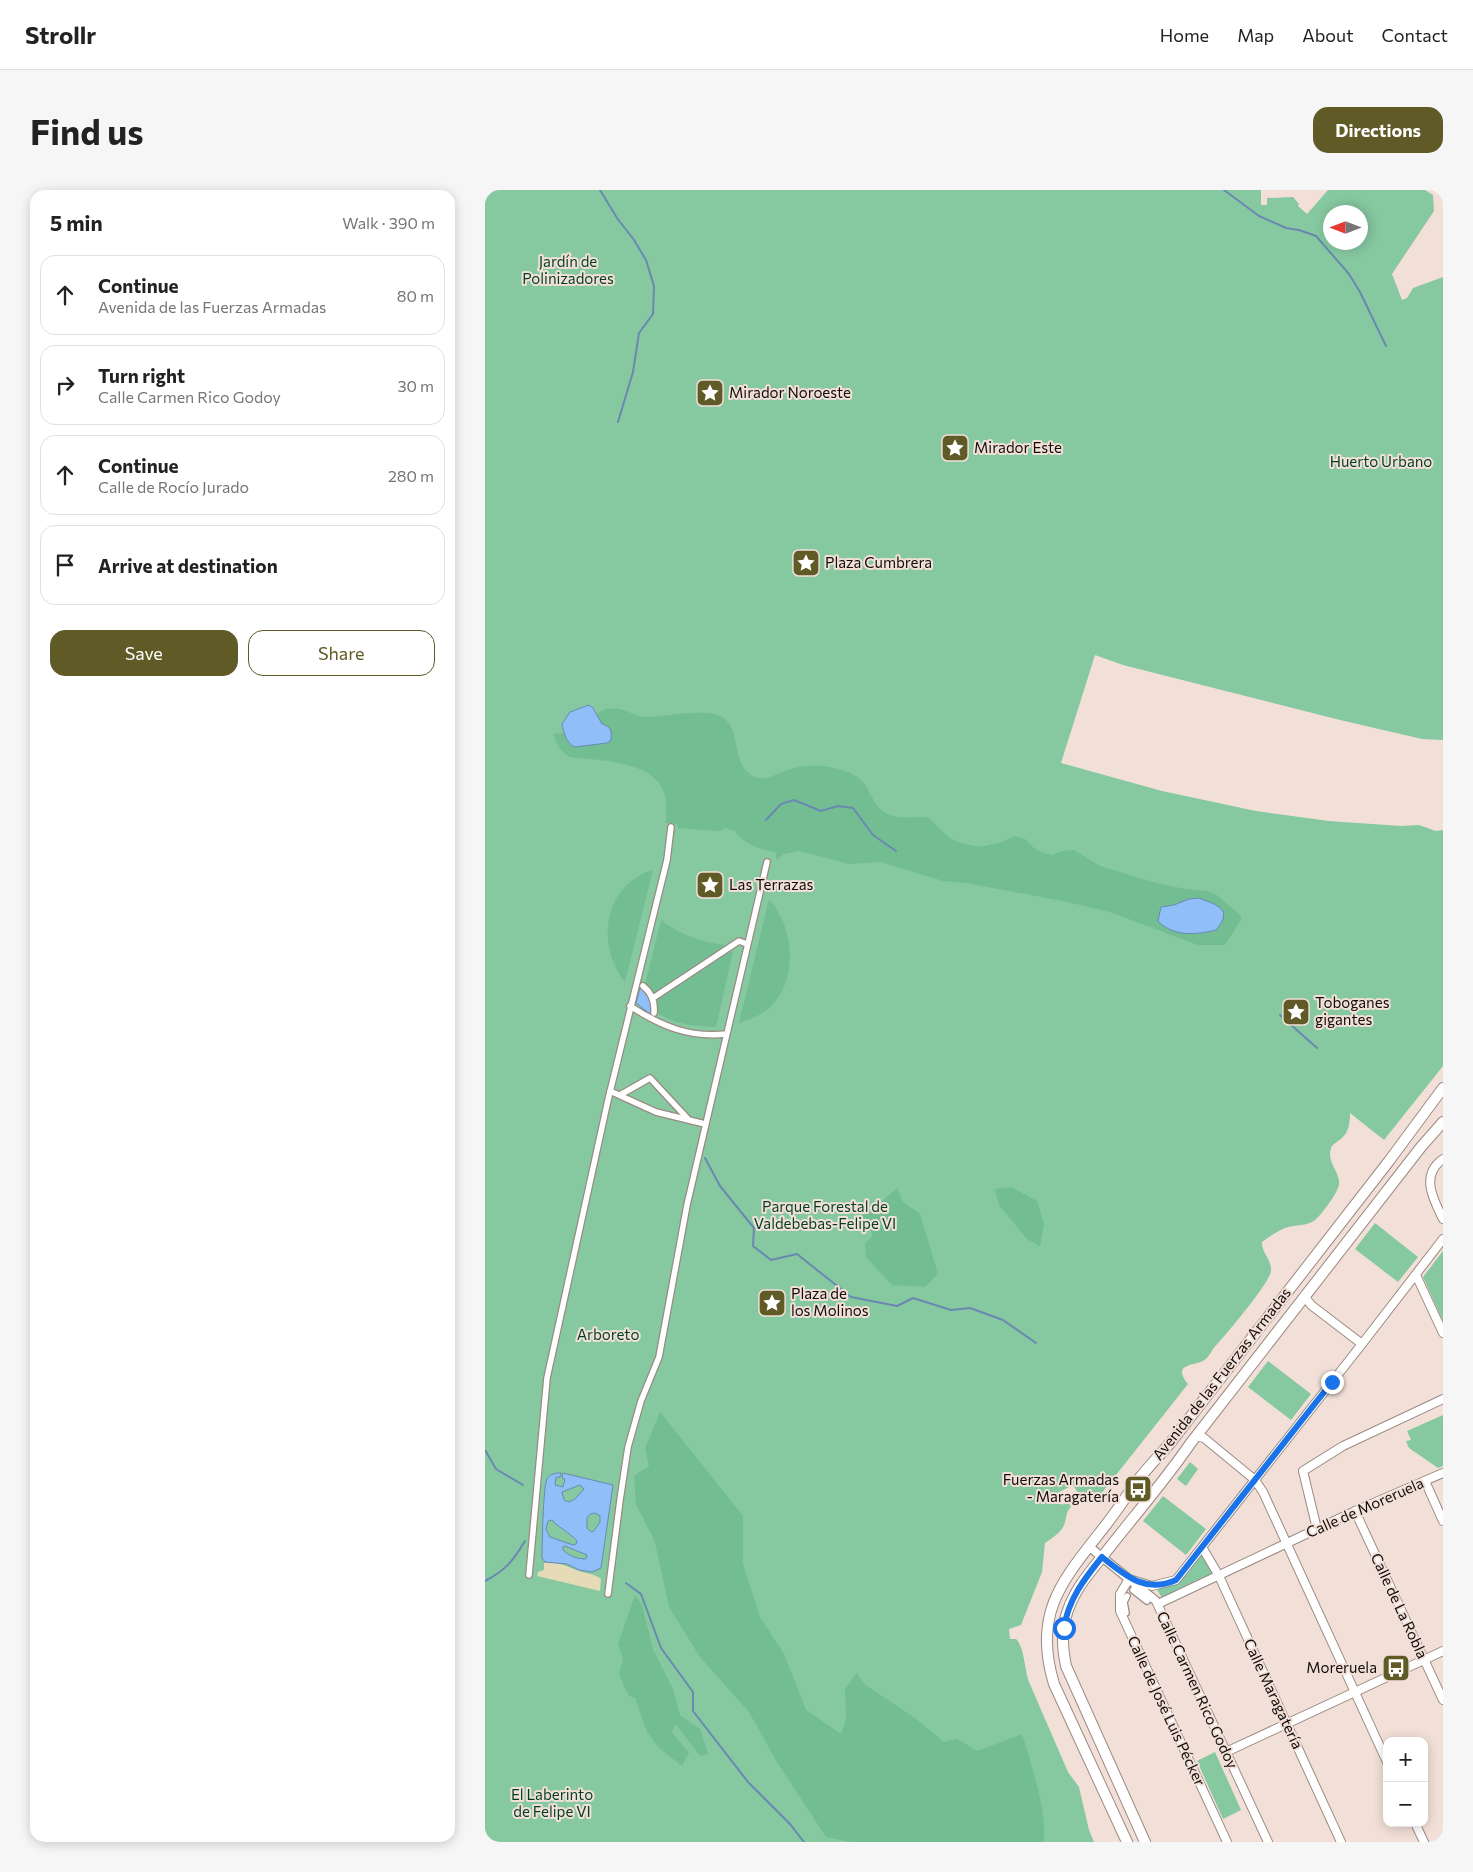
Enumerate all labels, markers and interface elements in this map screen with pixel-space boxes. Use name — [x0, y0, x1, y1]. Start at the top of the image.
text: Strollr — [25, 20, 96, 49]
text: Home — [1160, 24, 1209, 46]
text: Map — [1237, 24, 1274, 46]
text: About — [1302, 24, 1354, 46]
text: Contact — [1382, 24, 1448, 46]
button: Directions — [1313, 107, 1443, 153]
text: Find us — [30, 109, 144, 152]
north arrow — [1323, 205, 1368, 250]
text: 5 min — [50, 210, 103, 235]
text: Walk · 390 m — [342, 213, 435, 232]
park label: Jardín de Polinizadores — [522, 252, 614, 287]
text: Continue — [98, 274, 178, 297]
icon: ahead — [51, 281, 79, 309]
text: 80 m — [397, 286, 434, 305]
text: Avenida de las Fuerzas Armadas — [98, 297, 326, 316]
text: Turn right — [98, 364, 185, 387]
icon: right — [51, 371, 79, 399]
text: 30 m — [397, 376, 434, 395]
place icon: Mirador Noroeste — [695, 378, 725, 408]
place label: Mirador Noroeste — [729, 383, 851, 401]
text: Calle Carmen Rico Godoy — [98, 387, 281, 406]
place icon: Mirador Este — [940, 433, 970, 463]
place label: Mirador Este — [974, 438, 1062, 456]
park label: Huerto Urbano — [1330, 452, 1432, 470]
text: Continue — [98, 454, 178, 477]
icon: ahead — [51, 461, 79, 489]
text: 280 m — [388, 466, 434, 485]
text: Calle de Rocío Jurado — [98, 477, 249, 496]
place icon: Plaza Cumbrera — [791, 548, 821, 578]
icon: arrive — [51, 551, 79, 579]
place label: Plaza Cumbrera — [825, 553, 932, 571]
text: Arrive at destination — [98, 554, 278, 577]
button: Save — [50, 630, 238, 676]
button: Share — [248, 630, 435, 676]
place icon: Las Terrazas — [695, 870, 725, 900]
place label: Las Terrazas — [729, 875, 813, 893]
place label: Toboganes gigantes — [1315, 993, 1390, 1028]
place icon: Toboganes gigantes — [1281, 997, 1311, 1027]
park label: Parque Forestal de Valdebebas-Felipe VI — [754, 1197, 896, 1232]
street label: Avenida de las Fuerzas Armadas — [1148, 1283, 1294, 1463]
place label: Plaza de los Molinos — [791, 1284, 869, 1319]
place icon: Plaza de los Molinos — [757, 1288, 787, 1318]
park label: Arboreto — [577, 1325, 639, 1343]
route end — [1321, 1371, 1344, 1394]
place label: Fuerzas Armadas - Maragatería — [1003, 1470, 1119, 1505]
street label: Calle de Moreruela — [1303, 1473, 1426, 1541]
bus stop icon: Fuerzas Armadas - Maragatería — [1123, 1474, 1153, 1504]
street label: Calle de La Robla — [1368, 1550, 1432, 1661]
street label: Calle Carmen Rico Godoy — [1154, 1608, 1242, 1771]
route start — [1053, 1617, 1076, 1640]
street label: Calle de José Luis Pécker — [1124, 1633, 1210, 1788]
street label: Calle Maragatería — [1240, 1635, 1307, 1752]
bus stop icon: Moreruela — [1381, 1653, 1411, 1683]
place label: Moreruela — [1306, 1658, 1377, 1676]
map controls — [1383, 1737, 1428, 1827]
button: + — [1383, 1737, 1428, 1782]
button: − — [1383, 1782, 1428, 1827]
park label: El Laberinto de Felipe VI — [511, 1785, 593, 1820]

